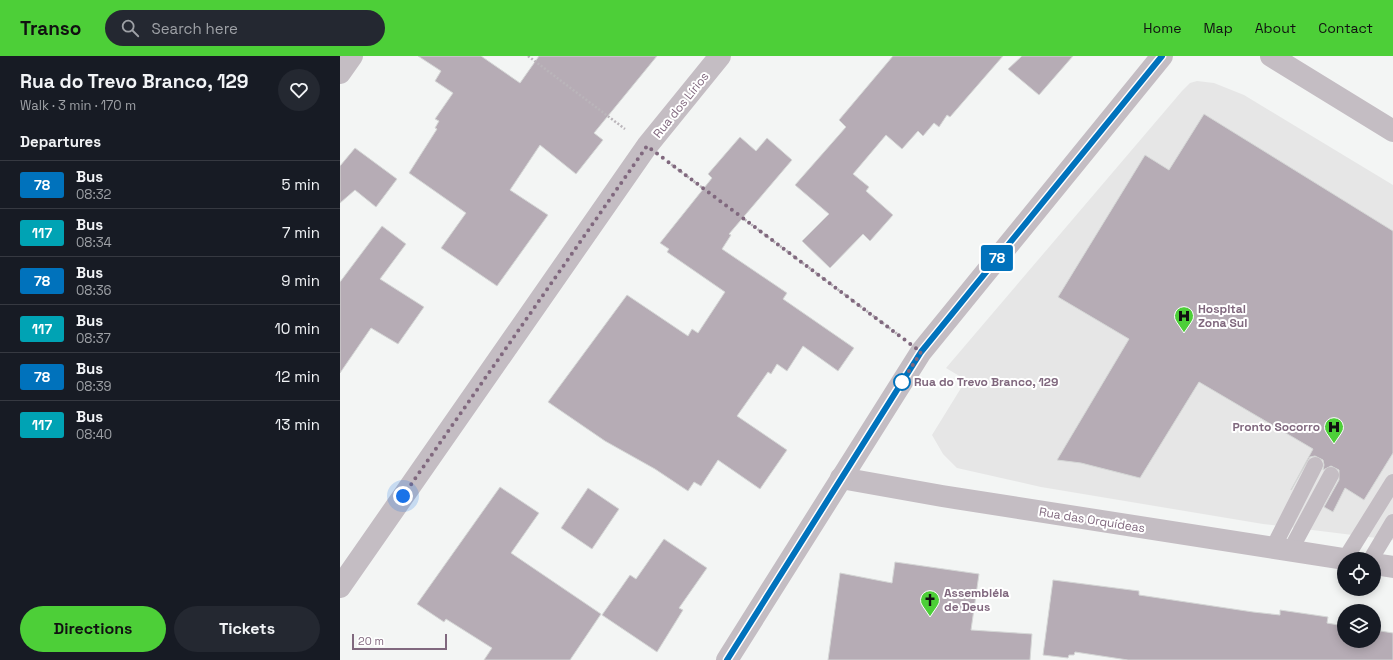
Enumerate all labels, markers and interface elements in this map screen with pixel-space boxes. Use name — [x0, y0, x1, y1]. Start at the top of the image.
search box — [105, 10, 385, 46]
text: Transo — [20, 16, 81, 41]
icon: search — [119, 17, 141, 39]
text: Search here — [151, 19, 238, 38]
text: Home — [1143, 19, 1181, 37]
text: Map — [1203, 19, 1233, 37]
text: About — [1255, 19, 1296, 37]
text: Contact — [1318, 19, 1373, 37]
text: Rua do Trevo Branco, 129 — [20, 69, 249, 94]
button: heart — [278, 69, 320, 111]
street label: Rua dos Lírios — [650, 69, 712, 141]
text: Walk · 3 min · 170 m — [20, 97, 136, 114]
text: Departures — [20, 132, 101, 151]
text: Bus — [76, 167, 103, 186]
text: 5 min — [281, 175, 320, 194]
text: 78 — [34, 176, 50, 194]
text: 08:32 — [76, 186, 111, 203]
text: Bus — [76, 215, 103, 234]
text: 7 min — [282, 223, 320, 242]
text: 117 — [32, 224, 52, 242]
text: 08:34 — [76, 234, 112, 251]
line badge: 78 — [979, 245, 1015, 271]
text: 78 — [989, 249, 1005, 267]
text: Bus — [76, 263, 103, 282]
text: 9 min — [281, 271, 320, 290]
text: 78 — [34, 272, 50, 290]
text: 08:36 — [76, 282, 112, 299]
place label: Hospital Zona Sul — [1198, 301, 1247, 331]
hospital icon: Hospital Zona Sul — [1173, 305, 1195, 333]
text: Bus — [76, 311, 103, 330]
text: 10 min — [274, 319, 320, 338]
text: 117 — [32, 320, 52, 338]
text: 08:37 — [76, 330, 111, 347]
text: Bus — [76, 359, 103, 378]
text: 12 min — [275, 367, 320, 386]
text: 78 — [34, 368, 50, 386]
marker: Rua do Trevo Branco, 129 — [893, 373, 911, 391]
place label: Rua do Trevo Branco, 129 — [914, 374, 1058, 390]
text: 08:39 — [76, 378, 112, 395]
text: Bus — [76, 407, 103, 426]
text: 13 min — [275, 415, 320, 434]
text: 117 — [32, 416, 52, 434]
hospital icon: Pronto Socorro — [1323, 416, 1345, 444]
place label: Pronto Socorro — [1232, 419, 1320, 435]
text: 08:40 — [76, 426, 112, 443]
your location — [393, 486, 413, 506]
street label: Rua das Orquídeas — [1038, 504, 1146, 536]
map controls — [1337, 552, 1381, 648]
button: locate — [1337, 552, 1381, 596]
place label: Assembléia de Deus — [944, 585, 1009, 615]
church icon: Assembléia de Deus — [919, 589, 941, 617]
button: layers — [1337, 604, 1381, 648]
button: Directions — [20, 606, 166, 652]
button: Tickets — [174, 606, 320, 652]
scale bar — [352, 632, 447, 651]
text: 20 m — [358, 634, 384, 648]

